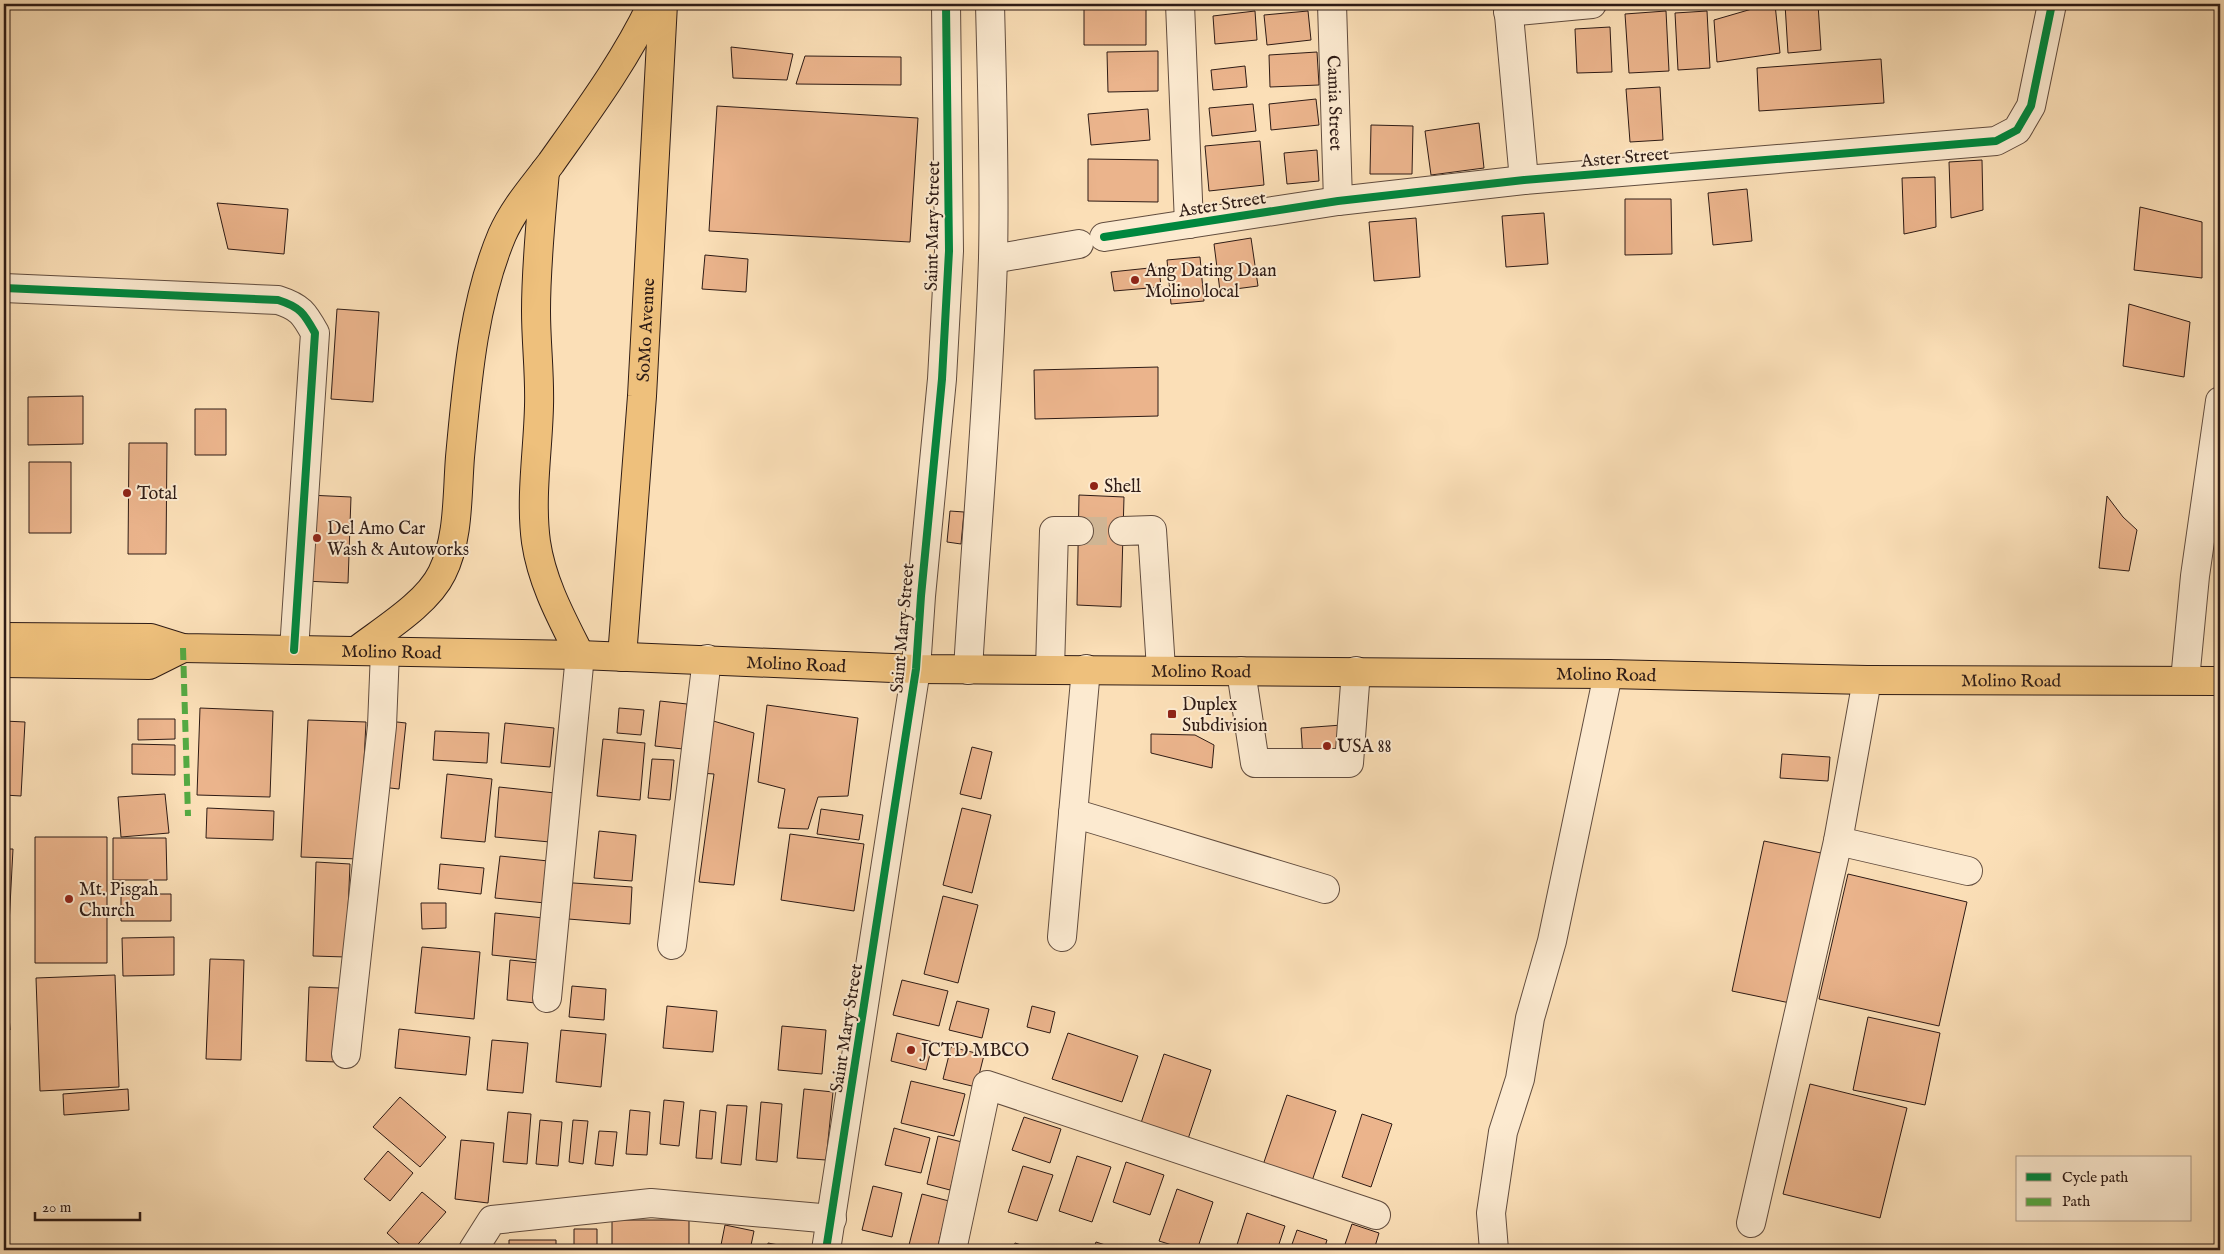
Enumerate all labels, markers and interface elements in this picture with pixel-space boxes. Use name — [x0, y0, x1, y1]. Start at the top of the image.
street label: Camia Street — [1321, 55, 1346, 151]
street label: Aster Street — [1579, 143, 1670, 174]
street label: Saint Mary Street — [921, 161, 946, 291]
street label: Aster Street — [1176, 187, 1268, 224]
place label: Ang Dating Daan Molino local — [1144, 260, 1277, 304]
marker: Ang Dating Daan Molino local — [1129, 274, 1141, 286]
street label: SoMo Avenue — [633, 277, 661, 383]
place label: Shell — [1104, 476, 1141, 499]
marker: Shell — [1088, 480, 1100, 492]
place label: Total — [137, 483, 177, 506]
marker: Total — [121, 487, 133, 499]
place label: Del Amo Car Wash & Autoworks — [327, 518, 469, 562]
marker: Del Amo Car Wash & Autoworks — [311, 532, 323, 544]
street label: Saint Mary Street — [886, 562, 921, 694]
street label: Molino Road — [341, 641, 442, 666]
street label: Molino Road — [746, 652, 847, 679]
street label: Molino Road — [1151, 661, 1252, 684]
street label: Molino Road — [1556, 664, 1657, 688]
street label: Molino Road — [1961, 670, 2061, 694]
place label: Duplex Subdivision — [1182, 694, 1268, 738]
marker: Duplex Subdivision — [1166, 708, 1178, 720]
place label: USA 88 — [1337, 736, 1392, 759]
marker: USA 88 — [1321, 740, 1333, 752]
place label: Mt. Pisgah Church — [79, 879, 159, 923]
marker: Mt. Pisgah Church — [63, 893, 75, 905]
street label: Saint Mary Street — [826, 962, 869, 1094]
place label: JCTD MBCO — [919, 1040, 1029, 1063]
marker: JCTD MBCO — [905, 1044, 917, 1056]
legend — [2016, 1156, 2192, 1222]
text: Cycle path — [2062, 1168, 2128, 1187]
scale bar — [35, 1189, 140, 1221]
text: Path — [2062, 1192, 2090, 1211]
text: 20 m — [42, 1198, 72, 1217]

